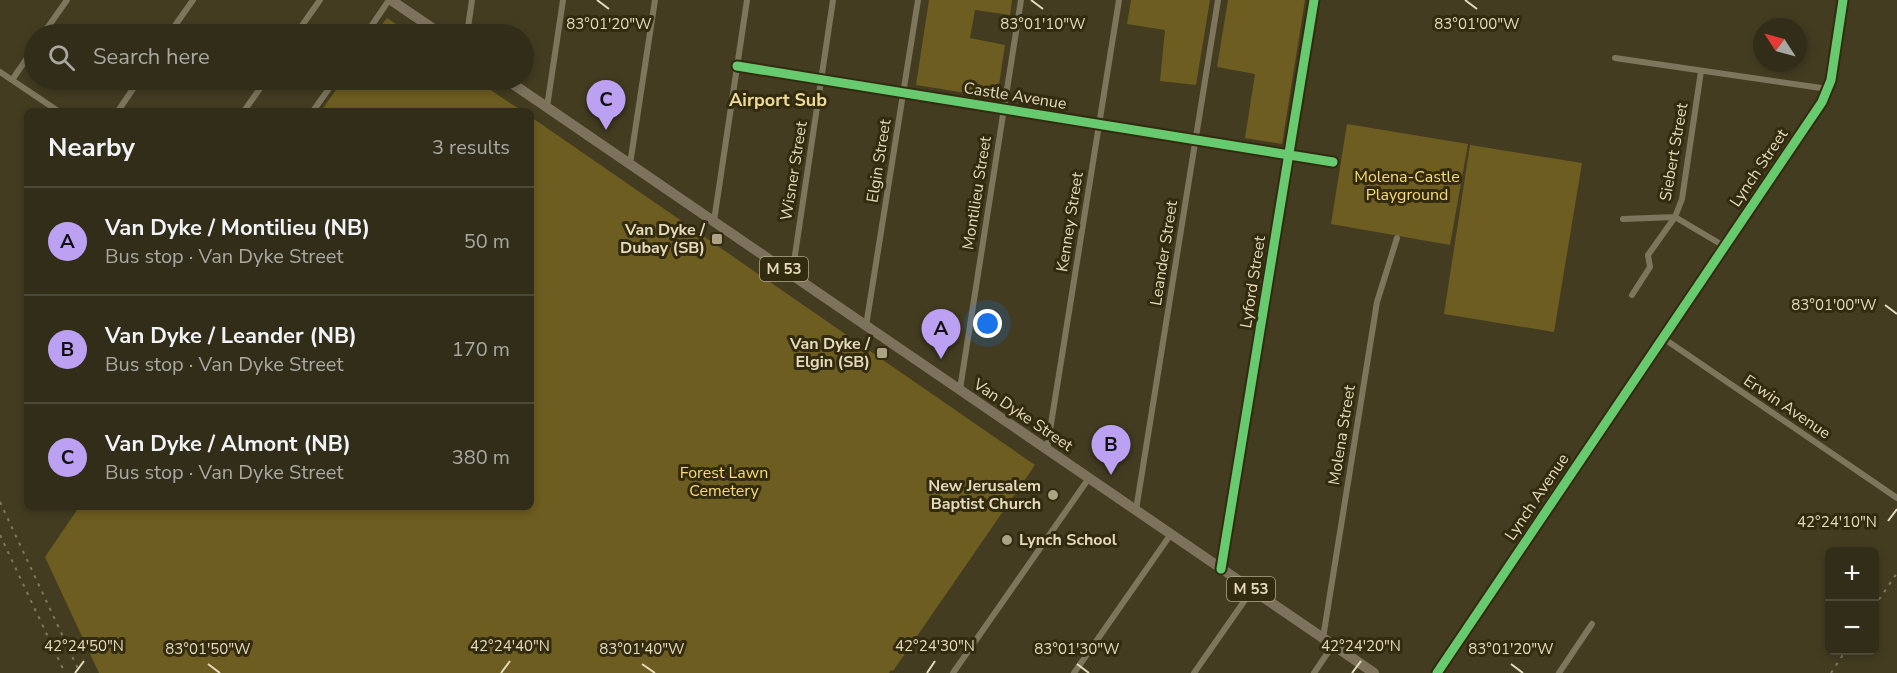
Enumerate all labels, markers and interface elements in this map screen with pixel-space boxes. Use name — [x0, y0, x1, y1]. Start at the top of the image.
text: 83°01'20"W — [566, 14, 652, 34]
text: 83°01'10"W — [1000, 14, 1086, 34]
text: 83°01'00"W — [1434, 14, 1520, 34]
north arrow — [1753, 18, 1807, 72]
search box — [24, 24, 534, 90]
icon: search — [45, 41, 78, 74]
text: Search here — [93, 42, 210, 72]
street label: Castle Avenue — [962, 77, 1068, 115]
pin: C — [586, 80, 626, 130]
district label: Airport Sub — [729, 88, 827, 112]
street label: Siebert Street — [1655, 101, 1694, 203]
street label: Elgin Street — [862, 117, 896, 204]
street label: Wisner Street — [775, 119, 813, 222]
street label: Lynch Street — [1725, 124, 1793, 211]
text: Nearby — [48, 130, 135, 165]
text: 3 results — [432, 134, 510, 161]
street label: Montilieu Street — [957, 134, 997, 251]
park label: Molena-Castle Playground — [1354, 166, 1460, 206]
street label: Kenney Street — [1051, 170, 1089, 274]
street label: Leander Street — [1145, 199, 1183, 307]
text: Van Dyke / Montilieu (NB) — [105, 213, 370, 243]
place label: Van Dyke / Dubay (SB) — [620, 219, 706, 259]
text: A — [60, 228, 75, 255]
text: 50 m — [464, 228, 510, 255]
marker: Van Dyke / Dubay (SB) — [710, 232, 724, 246]
street label: Lyford Street — [1235, 234, 1271, 330]
text: Bus stop · Van Dyke Street — [105, 243, 344, 270]
road number: M 53 — [760, 257, 808, 281]
text: 83°01'00"W — [1791, 295, 1877, 315]
your location — [973, 309, 1002, 338]
pin: A — [922, 310, 960, 359]
text: Van Dyke / Leander (NB) — [105, 321, 357, 351]
place label: Van Dyke / Elgin (SB) — [789, 333, 871, 373]
text: B — [61, 336, 74, 363]
text: 170 m — [452, 336, 510, 363]
marker: Van Dyke / Elgin (SB) — [875, 346, 889, 360]
text: Bus stop · Van Dyke Street — [105, 351, 344, 378]
street label: Erwin Avenue — [1739, 370, 1835, 444]
street label: Van Dyke Street — [968, 373, 1078, 457]
street label: Molena Street — [1323, 383, 1361, 487]
pin: B — [1092, 426, 1130, 475]
text: Van Dyke / Almont (NB) — [105, 429, 351, 459]
text: C — [61, 444, 74, 471]
text: 380 m — [452, 444, 510, 471]
street label: Lynch Avenue — [1500, 449, 1574, 545]
text: Bus stop · Van Dyke Street — [105, 459, 344, 486]
park label: Forest Lawn Cemetery — [680, 462, 768, 502]
place label: New Jerusalem Baptist Church — [928, 475, 1041, 515]
marker: New Jerusalem Baptist Church — [1046, 488, 1060, 502]
text: 42°24'10"N — [1797, 512, 1877, 532]
place label: Lynch School — [1019, 529, 1117, 551]
marker: Lynch School — [1000, 533, 1014, 547]
map controls — [1825, 547, 1879, 655]
button: + — [1825, 547, 1879, 601]
road number: M 53 — [1227, 577, 1275, 601]
button: − — [1825, 601, 1879, 655]
text: 42°24'50"N — [44, 636, 124, 656]
text: 42°24'40"N — [470, 636, 550, 656]
text: 42°24'30"N — [895, 636, 975, 656]
text: 42°24'20"N — [1321, 636, 1401, 656]
text: 83°01'50"W — [165, 639, 251, 659]
text: 83°01'40"W — [599, 639, 685, 659]
text: 83°01'30"W — [1034, 639, 1120, 659]
text: 83°01'20"W — [1468, 639, 1554, 659]

